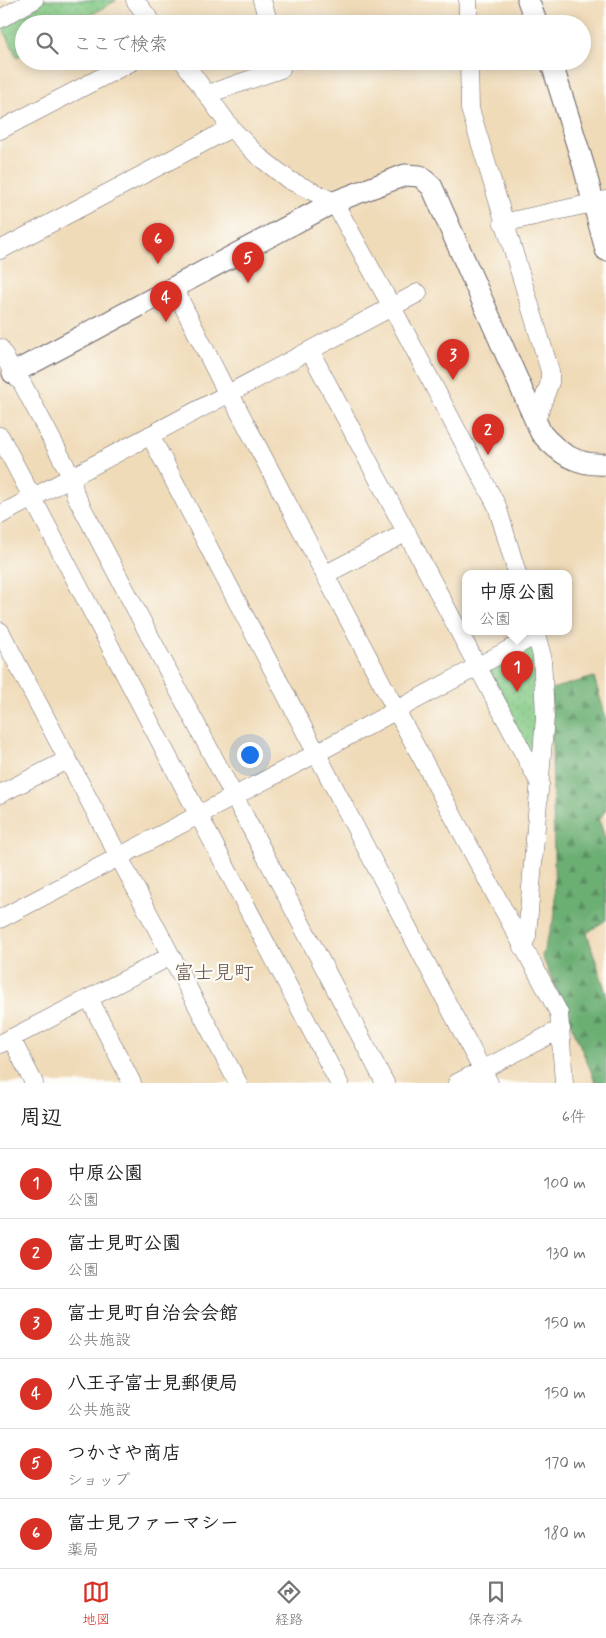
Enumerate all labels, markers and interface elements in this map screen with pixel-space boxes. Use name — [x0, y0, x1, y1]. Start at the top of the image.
search box — [15, 15, 591, 70]
icon: search — [33, 29, 61, 57]
text: ここで検索 — [73, 32, 168, 57]
pin: 6 — [142, 223, 174, 264]
pin: 5 — [232, 242, 264, 283]
pin: 4 — [150, 281, 182, 322]
pin: 3 — [437, 339, 469, 380]
pin: 2 — [472, 414, 504, 455]
popup — [462, 570, 572, 635]
text: 中原公園 — [479, 580, 555, 605]
text: 公園 — [479, 609, 511, 630]
pin: 1 — [501, 651, 533, 692]
your location — [237, 742, 263, 768]
district label: 富士見町 — [174, 960, 254, 987]
text: 周辺 — [20, 1104, 62, 1132]
text: 6件 — [562, 1107, 586, 1128]
text: 中原公園 — [67, 1161, 143, 1186]
text: 1 — [32, 1173, 40, 1194]
text: 100 m — [543, 1173, 586, 1194]
text: 公園 — [67, 1190, 99, 1211]
text: 富士見町公園 — [67, 1231, 181, 1256]
text: 2 — [32, 1243, 40, 1264]
text: 130 m — [545, 1243, 586, 1264]
text: 公園 — [67, 1260, 99, 1281]
text: 富士見町自治会会館 — [67, 1301, 238, 1326]
text: 3 — [32, 1313, 40, 1334]
text: 150 m — [544, 1313, 586, 1334]
text: 公共施設 — [67, 1330, 131, 1351]
text: 八王子富士見郵便局 — [67, 1371, 238, 1396]
text: 4 — [31, 1383, 41, 1404]
text: 150 m — [544, 1383, 586, 1404]
text: 公共施設 — [67, 1400, 131, 1421]
text: つかさや商店 — [67, 1441, 181, 1466]
text: 5 — [31, 1453, 41, 1474]
text: 170 m — [544, 1453, 586, 1474]
text: ショップ — [67, 1470, 130, 1491]
text: 富士見ファーマシー — [67, 1511, 239, 1536]
text: 6 — [32, 1523, 40, 1544]
text: 180 m — [543, 1523, 586, 1544]
text: 薬局 — [67, 1540, 99, 1561]
tab: 地図 — [82, 1578, 110, 1629]
tab: 経路 — [275, 1578, 303, 1629]
tab: 保存済み — [468, 1578, 524, 1629]

